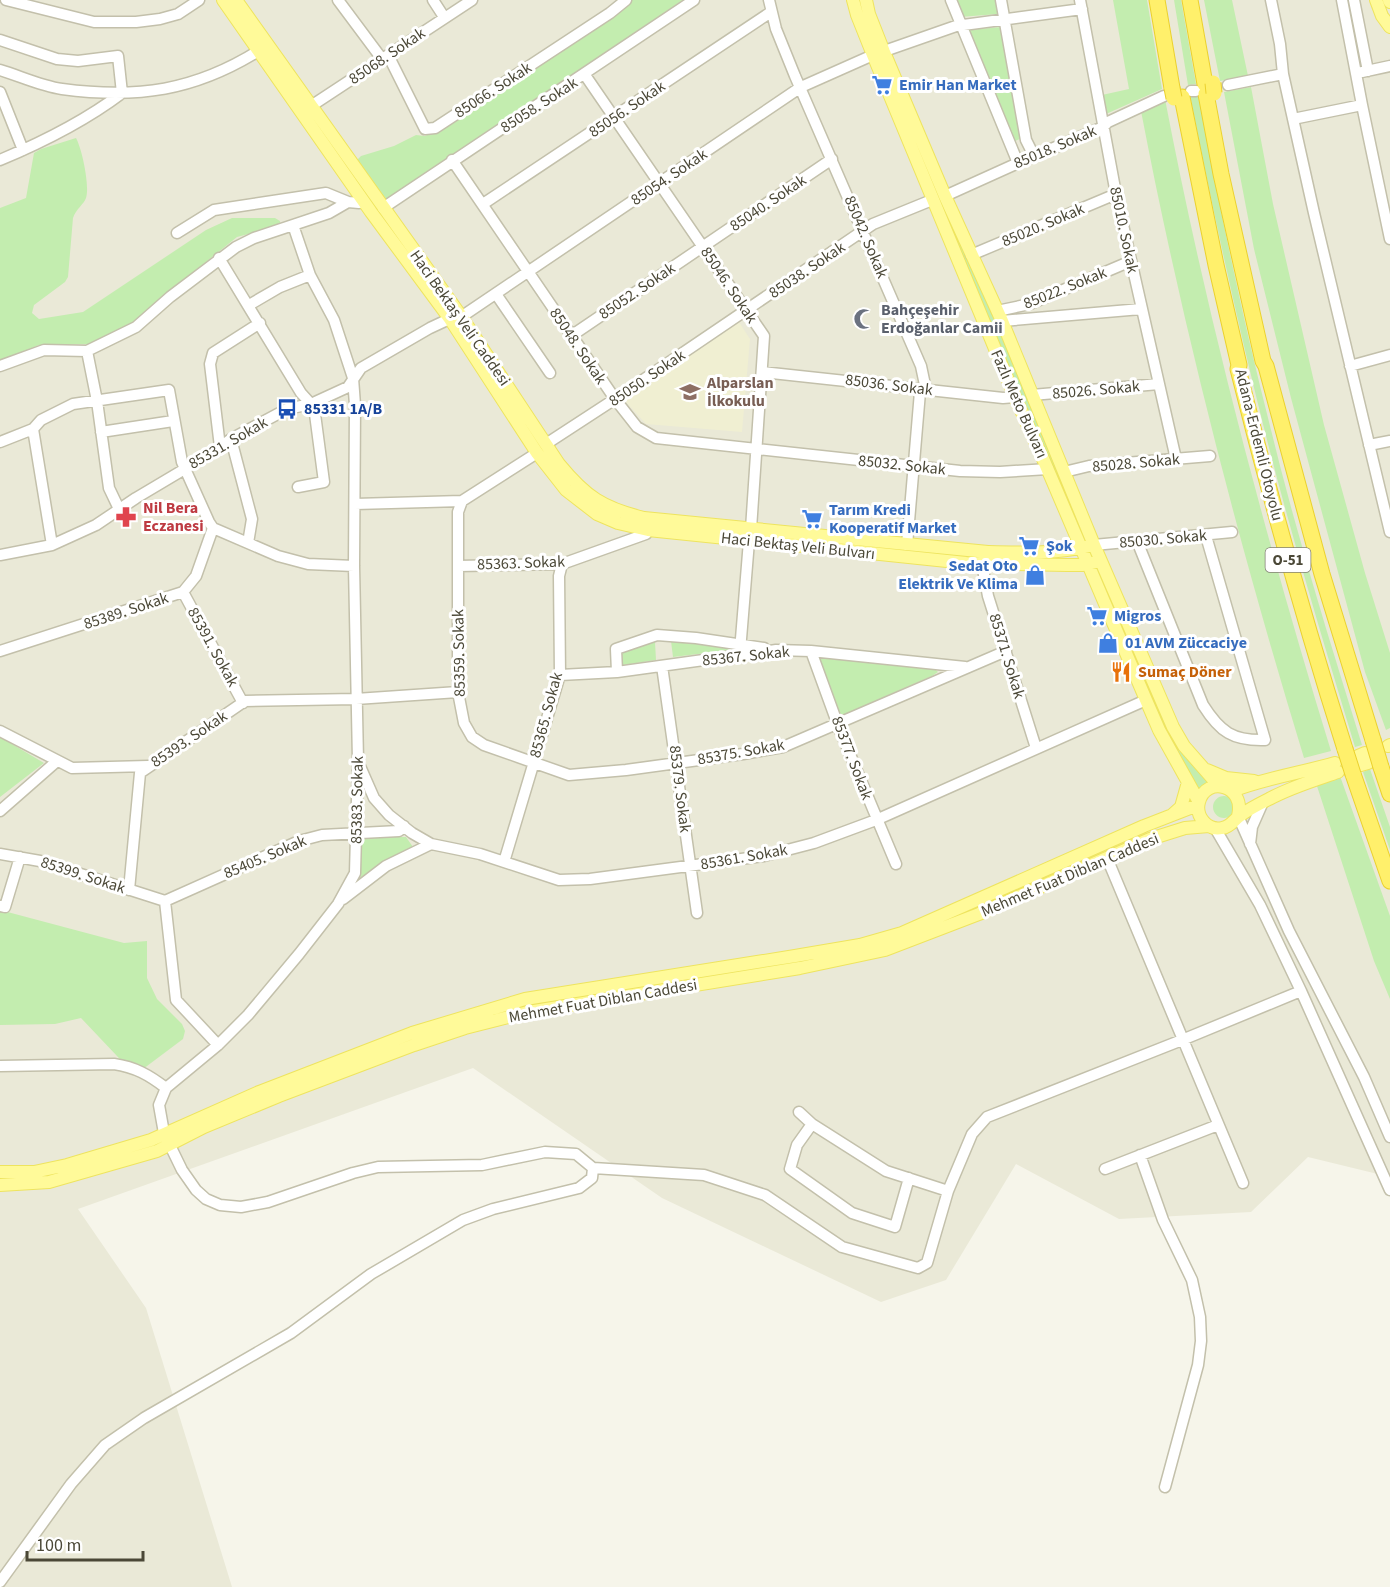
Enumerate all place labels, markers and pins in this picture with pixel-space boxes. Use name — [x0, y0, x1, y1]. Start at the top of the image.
supermarket icon: Emir Han Market — [870, 73, 894, 97]
place label: Emir Han Market — [899, 74, 1017, 96]
place label: Bahçeşehir Erdoğanlar Camii — [881, 299, 1003, 339]
mosque icon: Bahçeşehir Erdoğanlar Camii — [852, 307, 876, 331]
place label: Alparslan İlkokulu — [706, 372, 774, 412]
school or university icon: Alparslan İlkokulu — [678, 380, 702, 404]
bus stop icon: 85331 1A/B — [275, 397, 299, 421]
place label: 85331 1A/B — [304, 398, 382, 420]
place label: Nil Bera Eczanesi — [143, 497, 204, 537]
place label: Tarım Kredi Kooperatif Market — [829, 499, 957, 539]
pharmacy icon: Nil Bera Eczanesi — [114, 505, 138, 529]
supermarket icon: Tarım Kredi Kooperatif Market — [800, 507, 824, 531]
supermarket icon: Şok — [1017, 534, 1041, 558]
place label: Şok — [1046, 535, 1073, 557]
place label: Sedat Oto Elektrik Ve Klima — [898, 555, 1018, 595]
shop icon: Sedat Oto Elektrik Ve Klima — [1023, 563, 1047, 587]
supermarket icon: Migros — [1085, 604, 1109, 628]
place label: Migros — [1114, 605, 1161, 627]
shop icon: 01 AVM Züccaciye — [1096, 631, 1120, 655]
place label: 01 AVM Züccaciye — [1125, 632, 1247, 654]
restaurant icon: Sumaç Döner — [1109, 660, 1133, 684]
place label: Sumaç Döner — [1138, 661, 1232, 683]

